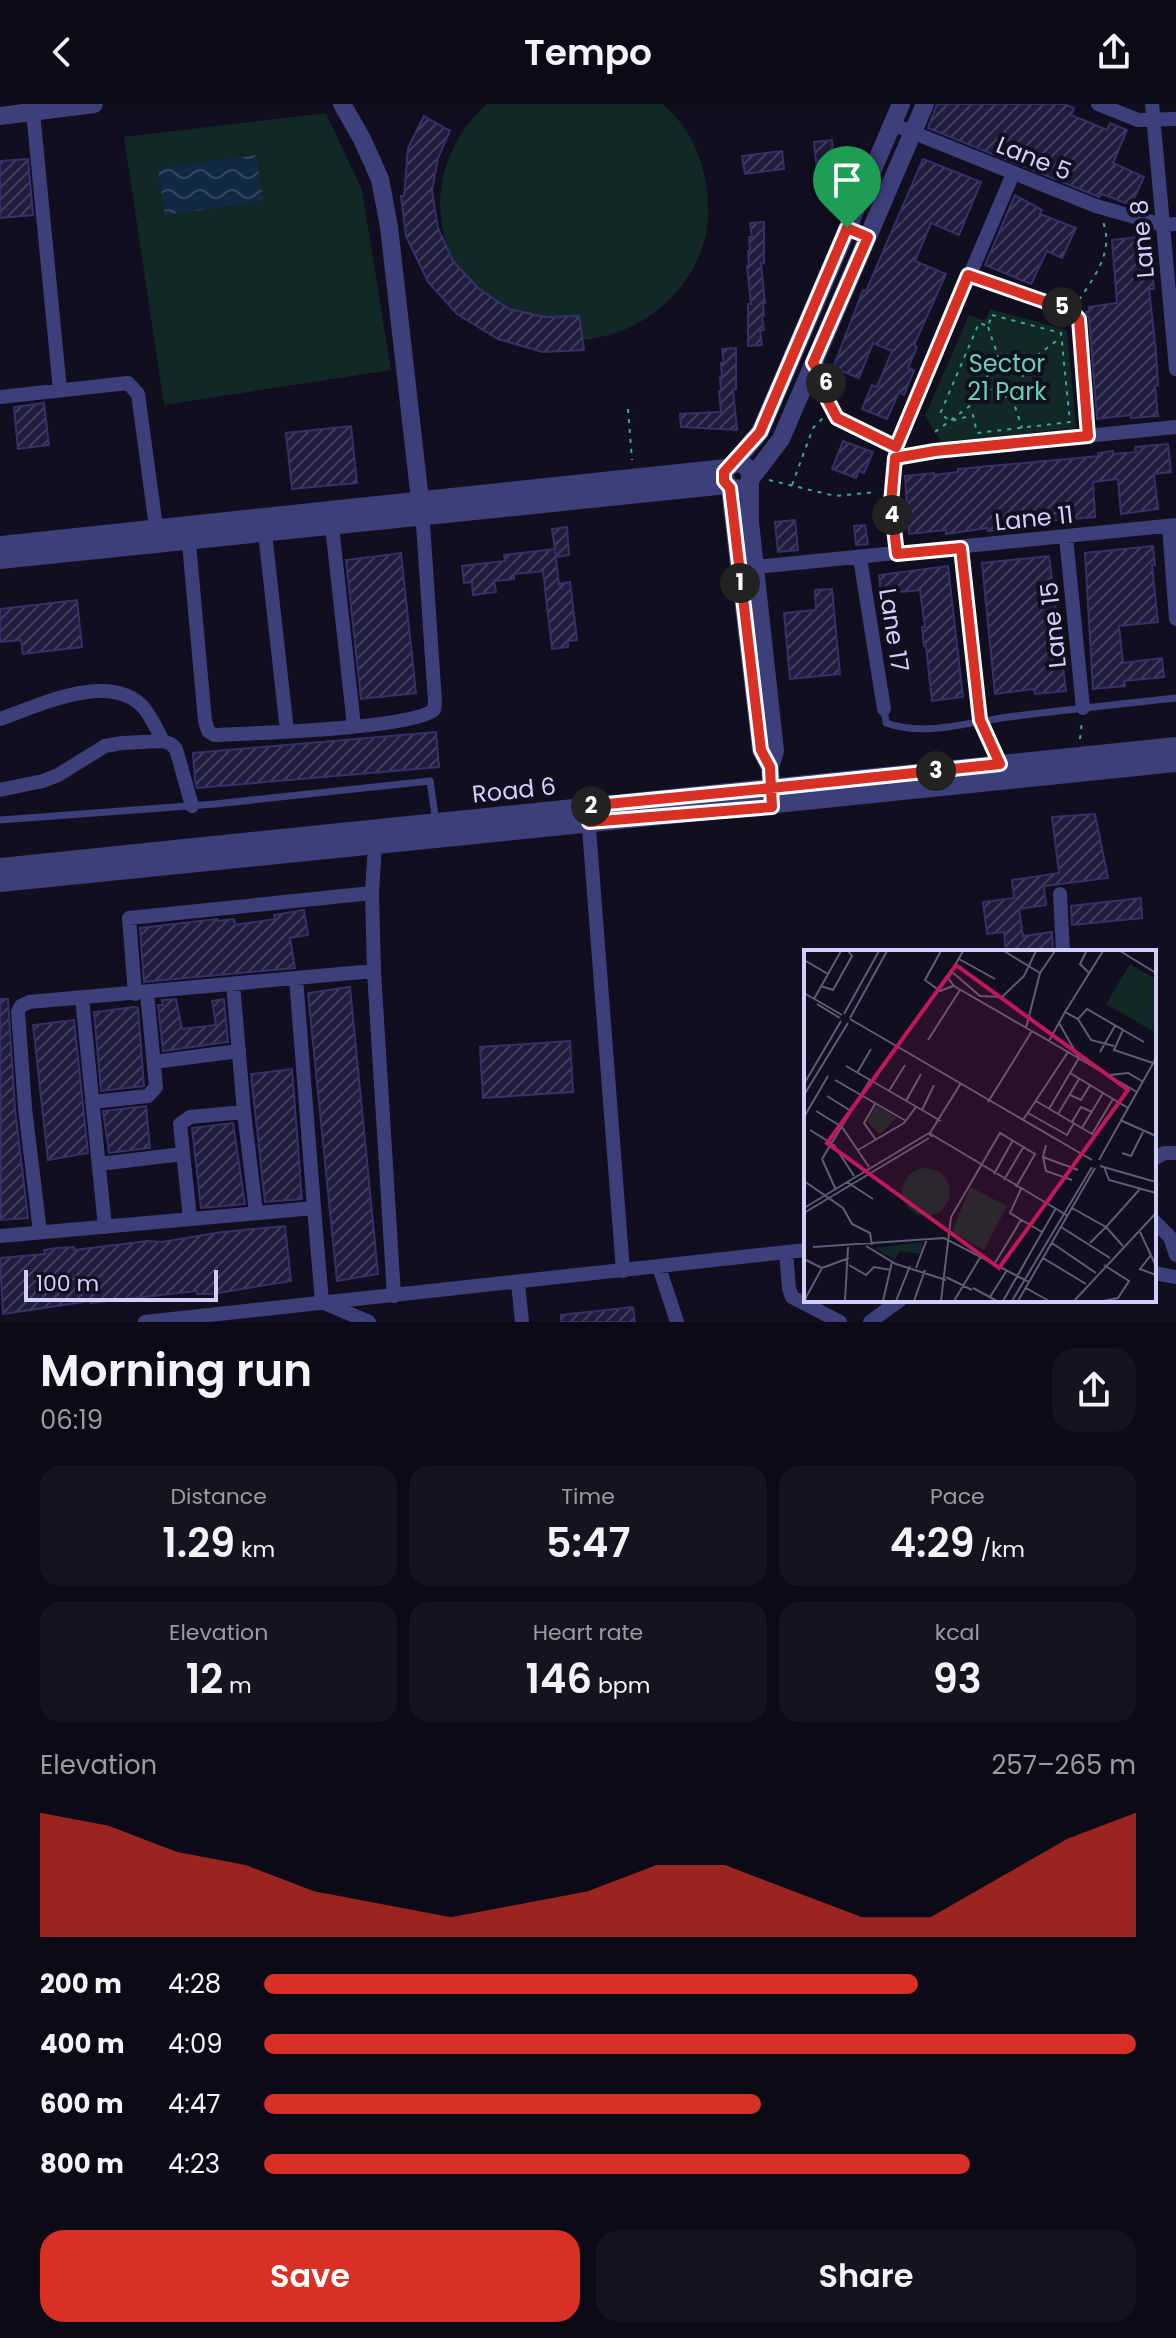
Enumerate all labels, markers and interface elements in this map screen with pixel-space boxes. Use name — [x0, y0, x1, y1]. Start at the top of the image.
text: Tempo — [524, 27, 652, 78]
icon: back — [40, 30, 84, 74]
icon: share — [1092, 30, 1136, 74]
street label: Lane 5 — [992, 128, 1076, 188]
pin — [813, 146, 881, 228]
icon: arrive — [825, 158, 869, 202]
street label: Lane 8 — [1122, 199, 1162, 279]
pin: 5 — [1042, 287, 1082, 327]
text: 5 — [1055, 291, 1069, 322]
park label: Sector 21 Park — [967, 347, 1047, 408]
pin: 6 — [806, 363, 846, 403]
text: 6 — [819, 367, 833, 398]
pin: 4 — [872, 495, 912, 535]
street label: Lane 11 — [993, 497, 1075, 539]
text: 4 — [885, 499, 899, 530]
pin: 1 — [720, 563, 760, 603]
text: 1 — [736, 567, 744, 598]
street label: Lane 15 — [1032, 581, 1074, 669]
street label: Lane 17 — [871, 586, 917, 674]
pin: 3 — [916, 751, 956, 791]
text: 3 — [929, 755, 943, 786]
street label: Road 6 — [470, 769, 558, 811]
pin: 2 — [571, 786, 611, 826]
text: 2 — [585, 790, 597, 821]
inset map — [804, 950, 1156, 1302]
scale bar — [24, 1266, 218, 1302]
text: 100 m — [36, 1268, 99, 1299]
text: Morning run — [40, 1340, 312, 1401]
button: share — [1052, 1348, 1136, 1432]
text: 06:19 — [40, 1402, 103, 1438]
text: Distance — [170, 1481, 267, 1512]
text: Time — [561, 1481, 615, 1512]
text: Pace — [930, 1481, 985, 1512]
text: 1.29 — [162, 1515, 235, 1571]
text: 5:47 — [546, 1515, 630, 1571]
text: 4:29 — [890, 1515, 975, 1571]
text: km — [235, 1534, 275, 1565]
text: /km — [975, 1534, 1025, 1565]
text: Elevation — [169, 1617, 268, 1648]
text: Heart rate — [533, 1617, 643, 1648]
text: kcal — [935, 1617, 980, 1648]
text: 12 — [186, 1651, 223, 1707]
text: 146 — [526, 1651, 592, 1707]
text: 93 — [933, 1651, 982, 1707]
text: m — [223, 1670, 252, 1701]
text: bpm — [592, 1670, 650, 1701]
text: Elevation — [40, 1747, 157, 1783]
text: 257–265 m — [991, 1747, 1136, 1783]
text: 200 m — [40, 1966, 122, 2002]
text: 4:28 — [168, 1966, 221, 2002]
text: 400 m — [40, 2026, 125, 2062]
text: 4:09 — [168, 2026, 223, 2062]
text: 600 m — [40, 2086, 124, 2122]
text: 4:47 — [168, 2086, 220, 2122]
text: 800 m — [40, 2146, 124, 2182]
text: 4:23 — [168, 2146, 220, 2182]
button: Save — [40, 2230, 580, 2322]
button: Share — [596, 2230, 1136, 2322]

